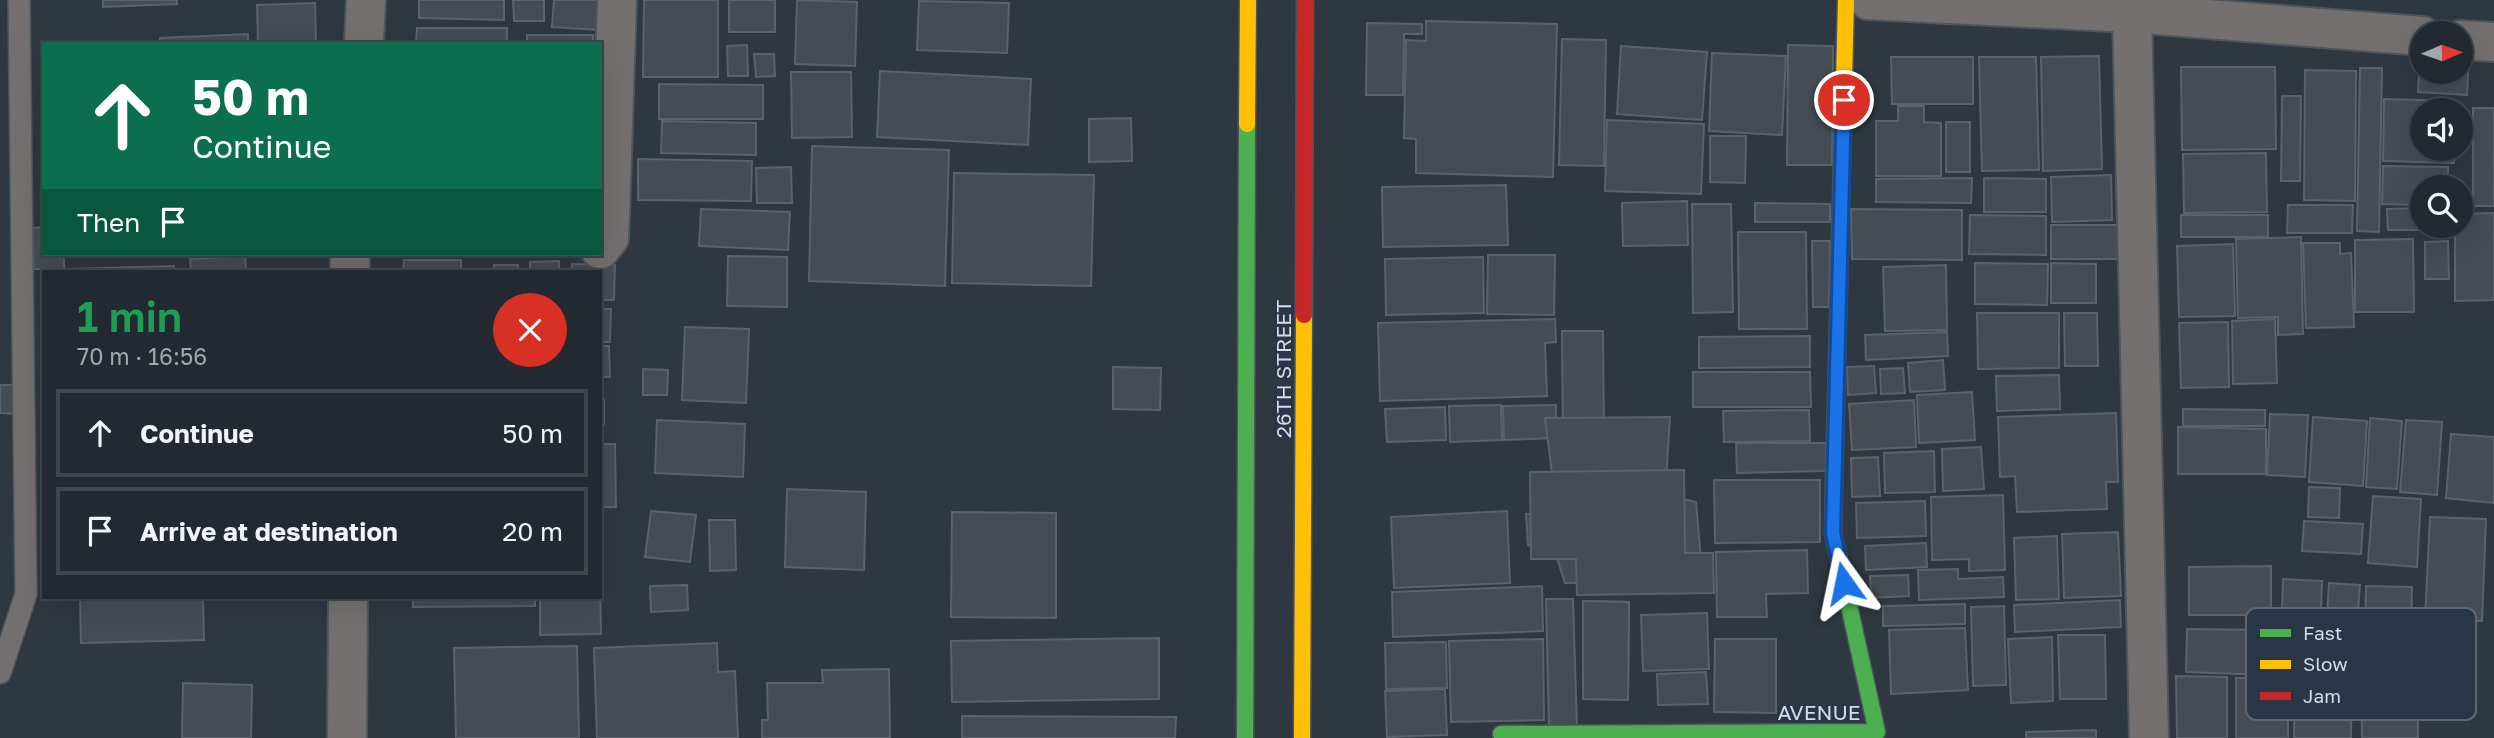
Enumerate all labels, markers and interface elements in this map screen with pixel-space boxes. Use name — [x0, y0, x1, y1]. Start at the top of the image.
north arrow — [2410, 21, 2473, 84]
map controls — [2410, 21, 2473, 238]
text: 50 m — [192, 67, 309, 126]
icon: ahead — [77, 70, 168, 161]
pin — [1814, 70, 1874, 130]
icon: arrive — [1825, 81, 1863, 119]
button: sound — [2410, 98, 2473, 161]
text: Continue — [192, 127, 331, 165]
button: search — [2410, 175, 2473, 238]
icon: arrive — [154, 203, 192, 241]
text: Then — [77, 207, 140, 238]
text: 1 min — [77, 291, 182, 341]
button: close — [493, 293, 567, 367]
street label: 26TH STREET — [1270, 300, 1296, 438]
text: 70 m · 16:56 — [77, 342, 207, 370]
icon: ahead — [81, 414, 119, 452]
text: Continue — [140, 418, 254, 449]
text: 50 m — [502, 418, 563, 449]
icon: arrive — [81, 512, 119, 550]
text: Arrive at destination — [140, 516, 398, 547]
text: 20 m — [502, 516, 563, 547]
position arrow — [1807, 546, 1881, 620]
legend — [2246, 608, 2476, 720]
text: Fast — [2303, 621, 2342, 644]
text: Slow — [2303, 652, 2348, 675]
text: Jam — [2303, 684, 2341, 707]
street label: AVENUE — [1777, 699, 1861, 725]

